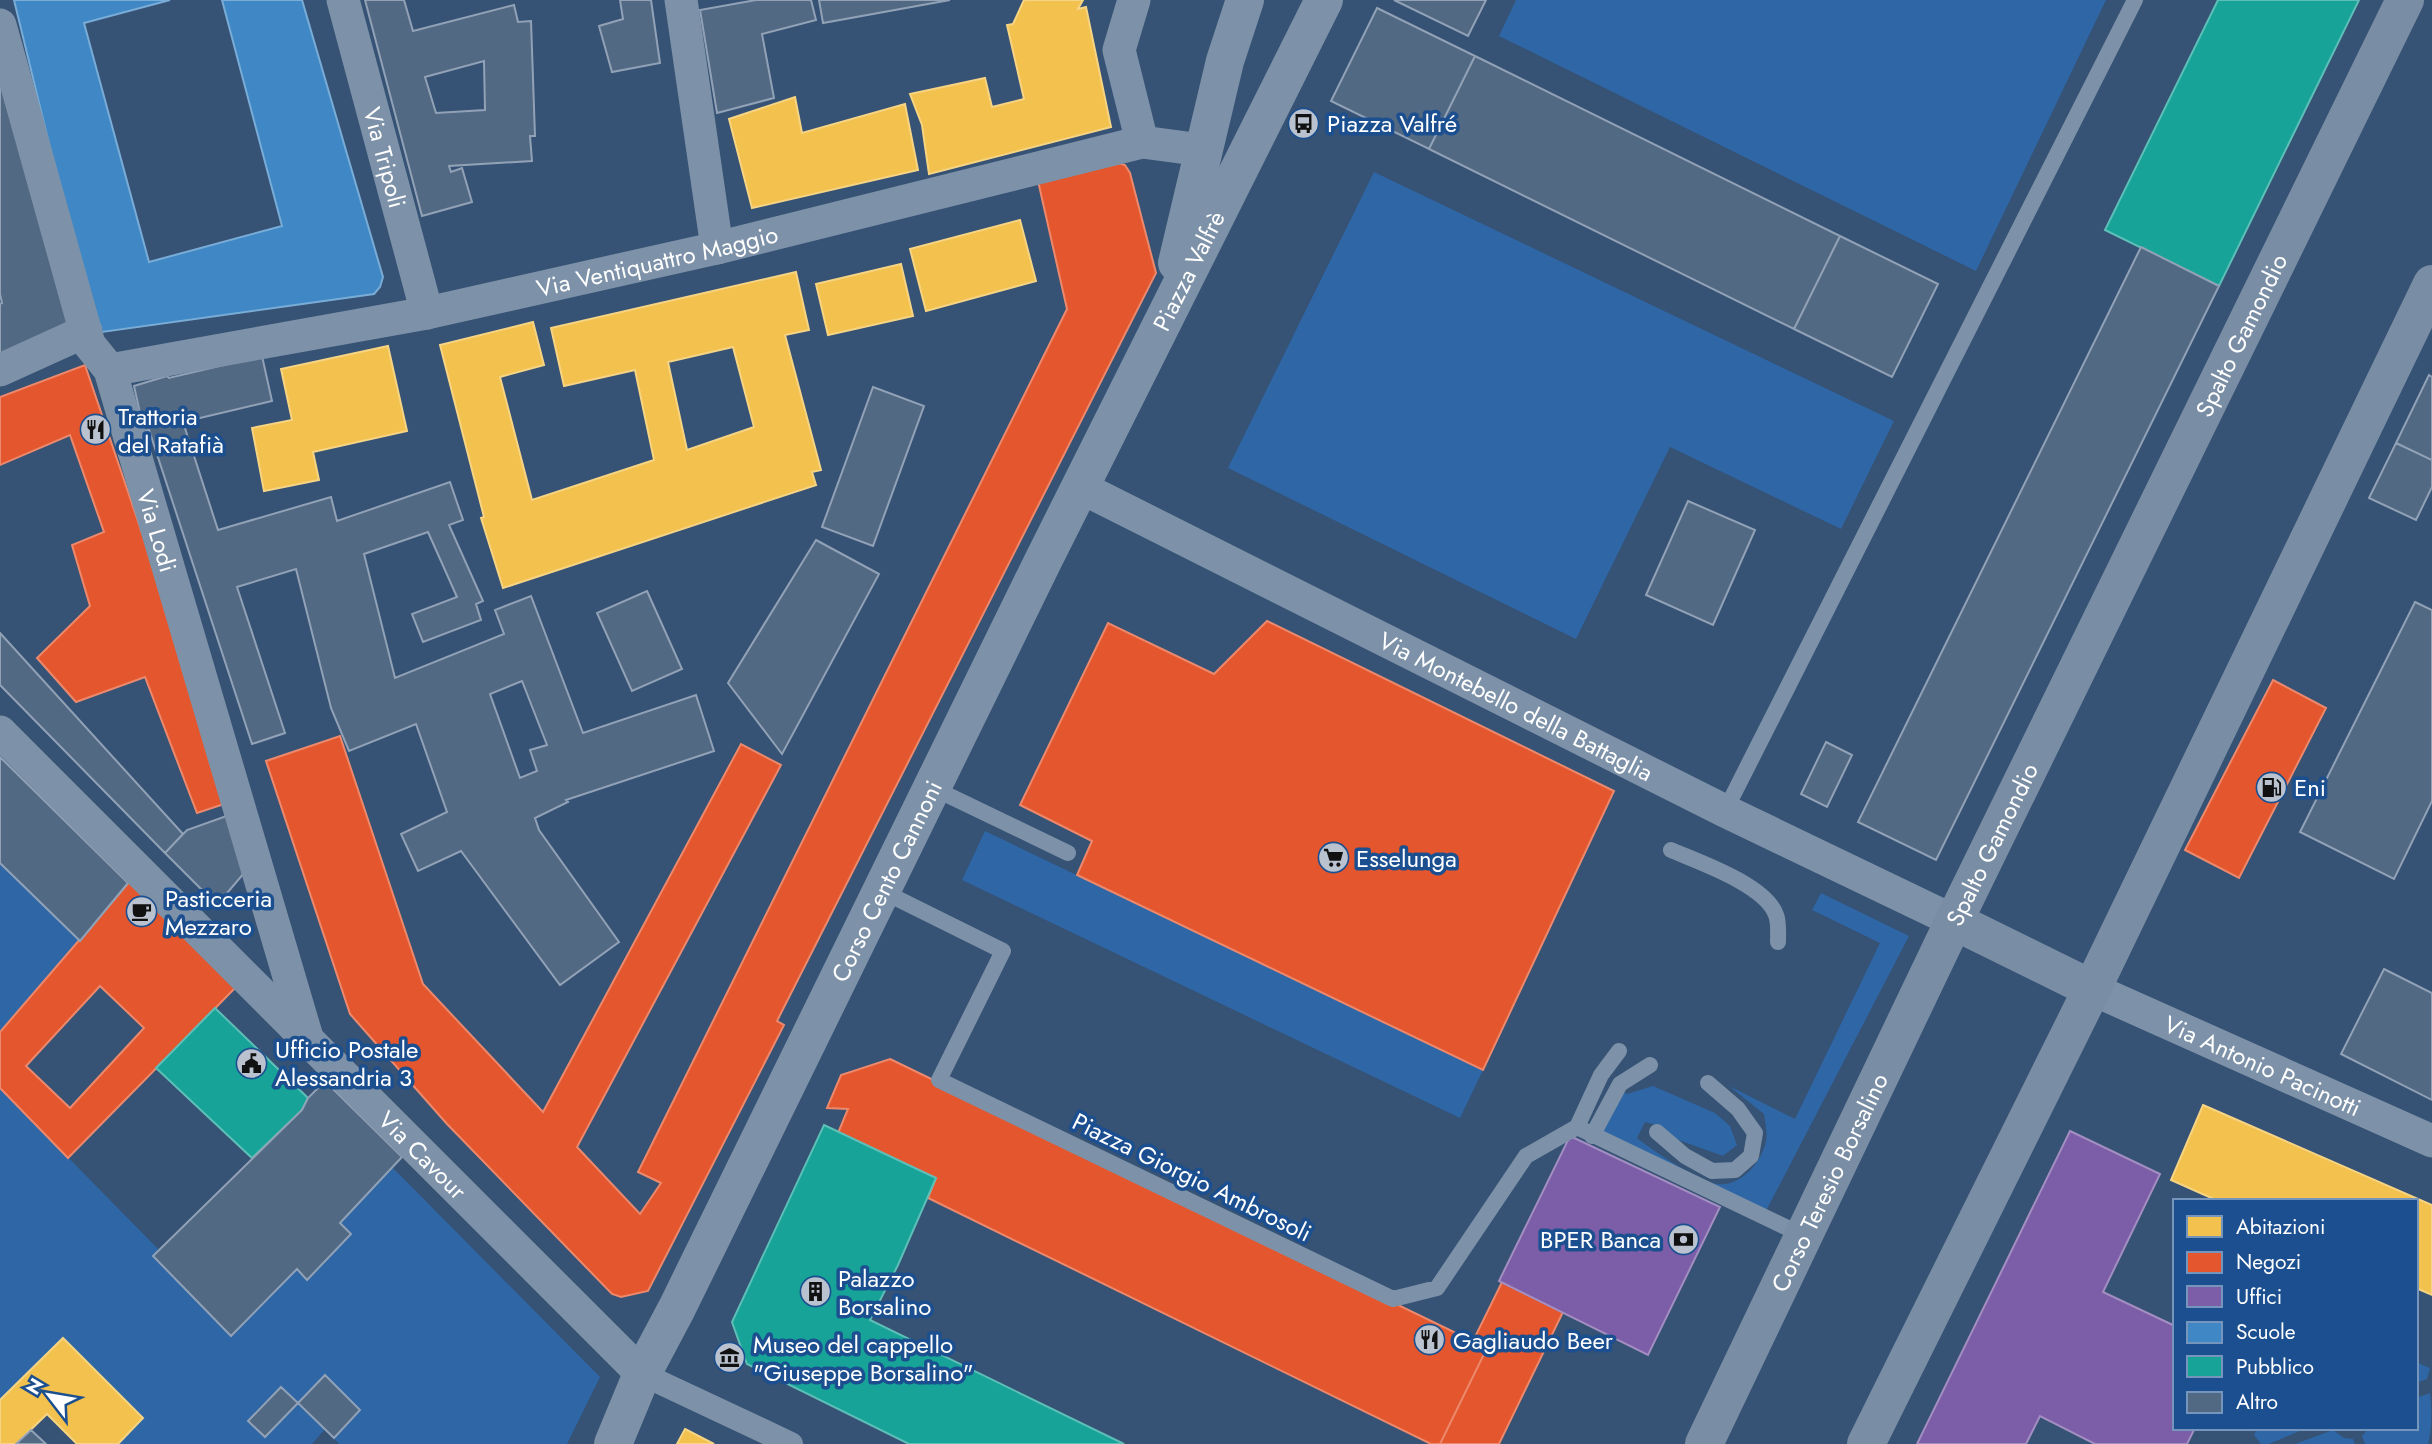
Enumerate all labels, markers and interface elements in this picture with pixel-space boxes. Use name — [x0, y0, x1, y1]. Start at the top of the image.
street label: Via Tripoli — [355, 103, 416, 212]
bus stop icon: Piazza Valfré — [1287, 106, 1321, 140]
place label: Piazza Valfré — [1327, 106, 1457, 141]
street label: Piazza Valfrè — [1144, 205, 1233, 337]
street label: Via Ventiquattro Maggio — [533, 216, 782, 305]
street label: Spalto Gamondio — [2186, 248, 2296, 423]
place label: Trattoria del Ratafià — [118, 399, 224, 462]
restaurant icon: Trattoria del Ratafià — [78, 413, 112, 447]
street label: Via Lodi — [129, 485, 186, 576]
street label: Via Montebello della Battaglia — [1373, 623, 1659, 790]
street label: Spalto Gamondio — [1937, 757, 2046, 932]
fuel station icon: Eni — [2254, 770, 2288, 804]
place label: Eni — [2294, 770, 2326, 805]
street label: Corso Cento Cannoni — [822, 774, 950, 988]
supermarket icon: Esselunga — [1316, 841, 1350, 875]
place label: Esselunga — [1356, 841, 1457, 876]
place label: Pasticceria Mezzaro — [165, 881, 272, 944]
cafe icon: Pasticceria Mezzaro — [125, 895, 159, 929]
street label: Via Antonio Pacinotti — [2159, 1006, 2367, 1125]
place label: Ufficio Postale Alessandria 3 — [275, 1032, 418, 1095]
public building icon: Ufficio Postale Alessandria 3 — [235, 1046, 269, 1080]
street label: Corso Teresio Borsalino — [1762, 1067, 1896, 1298]
street label: Via Cavour — [371, 1103, 476, 1208]
street label: Piazza Giorgio Ambrosoli — [1066, 1104, 1318, 1250]
legend — [2173, 1199, 2418, 1430]
text: Abitazioni — [2236, 1212, 2326, 1242]
place label: BPER Banca — [1540, 1222, 1661, 1257]
bank icon: BPER Banca — [1667, 1222, 1701, 1256]
text: Negozi — [2236, 1247, 2301, 1277]
place label: Palazzo Borsalino — [838, 1261, 931, 1324]
building icon: Palazzo Borsalino — [798, 1275, 832, 1309]
text: Uffici — [2236, 1282, 2282, 1312]
text: Scuole — [2236, 1317, 2296, 1347]
restaurant icon: Gagliaudo Beer — [1413, 1323, 1447, 1357]
place label: Gagliaudo Beer — [1453, 1323, 1614, 1358]
place label: Museo del cappello "Giuseppe Borsalino" — [753, 1327, 974, 1390]
museum icon: Museo del cappello "Giuseppe Borsalino" — [713, 1341, 747, 1375]
text: Pubblico — [2236, 1352, 2314, 1382]
north arrow — [14, 1360, 84, 1430]
text: N — [19, 1373, 50, 1400]
text: Altro — [2236, 1387, 2278, 1417]

